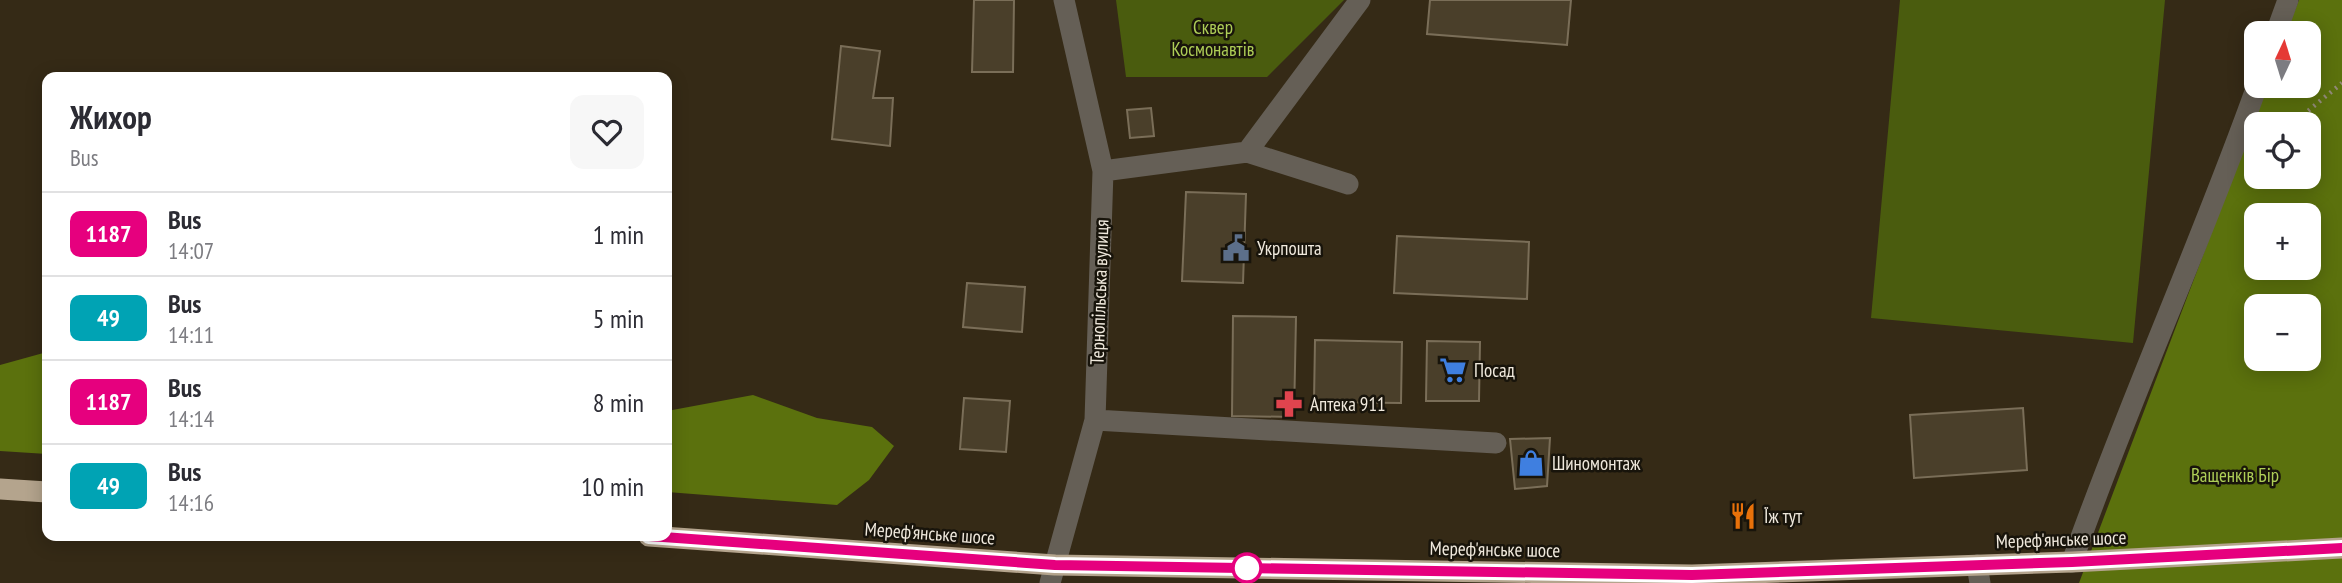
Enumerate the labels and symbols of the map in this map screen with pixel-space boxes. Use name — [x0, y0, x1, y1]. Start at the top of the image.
park label: Сквер Космонавтів — [1172, 15, 1254, 61]
north arrow — [2244, 21, 2320, 98]
street label: Тернопільська вулиця — [1084, 219, 1114, 365]
public building icon: Укрпошта — [1221, 233, 1251, 263]
place label: Укрпошта — [1257, 236, 1322, 260]
supermarket icon: Посад — [1438, 355, 1468, 385]
place label: Посад — [1474, 358, 1516, 382]
pharmacy icon: Аптека 911 — [1274, 389, 1304, 419]
place label: Аптека 911 — [1310, 392, 1386, 416]
shop icon: Шиномонтаж — [1516, 448, 1546, 478]
place label: Шиномонтаж — [1552, 451, 1641, 475]
park label: Ващенків Бір — [2191, 463, 2279, 487]
restaurant icon: Їж тут — [1728, 501, 1758, 531]
place label: Їж тут — [1764, 504, 1803, 528]
street label: Мереф'янське шосе — [864, 516, 996, 550]
street label: Мереф'янське шосе — [1995, 525, 2127, 553]
street label: Мереф'янське шосе — [1429, 536, 1561, 562]
unlabelled marker — [1232, 553, 1262, 583]

